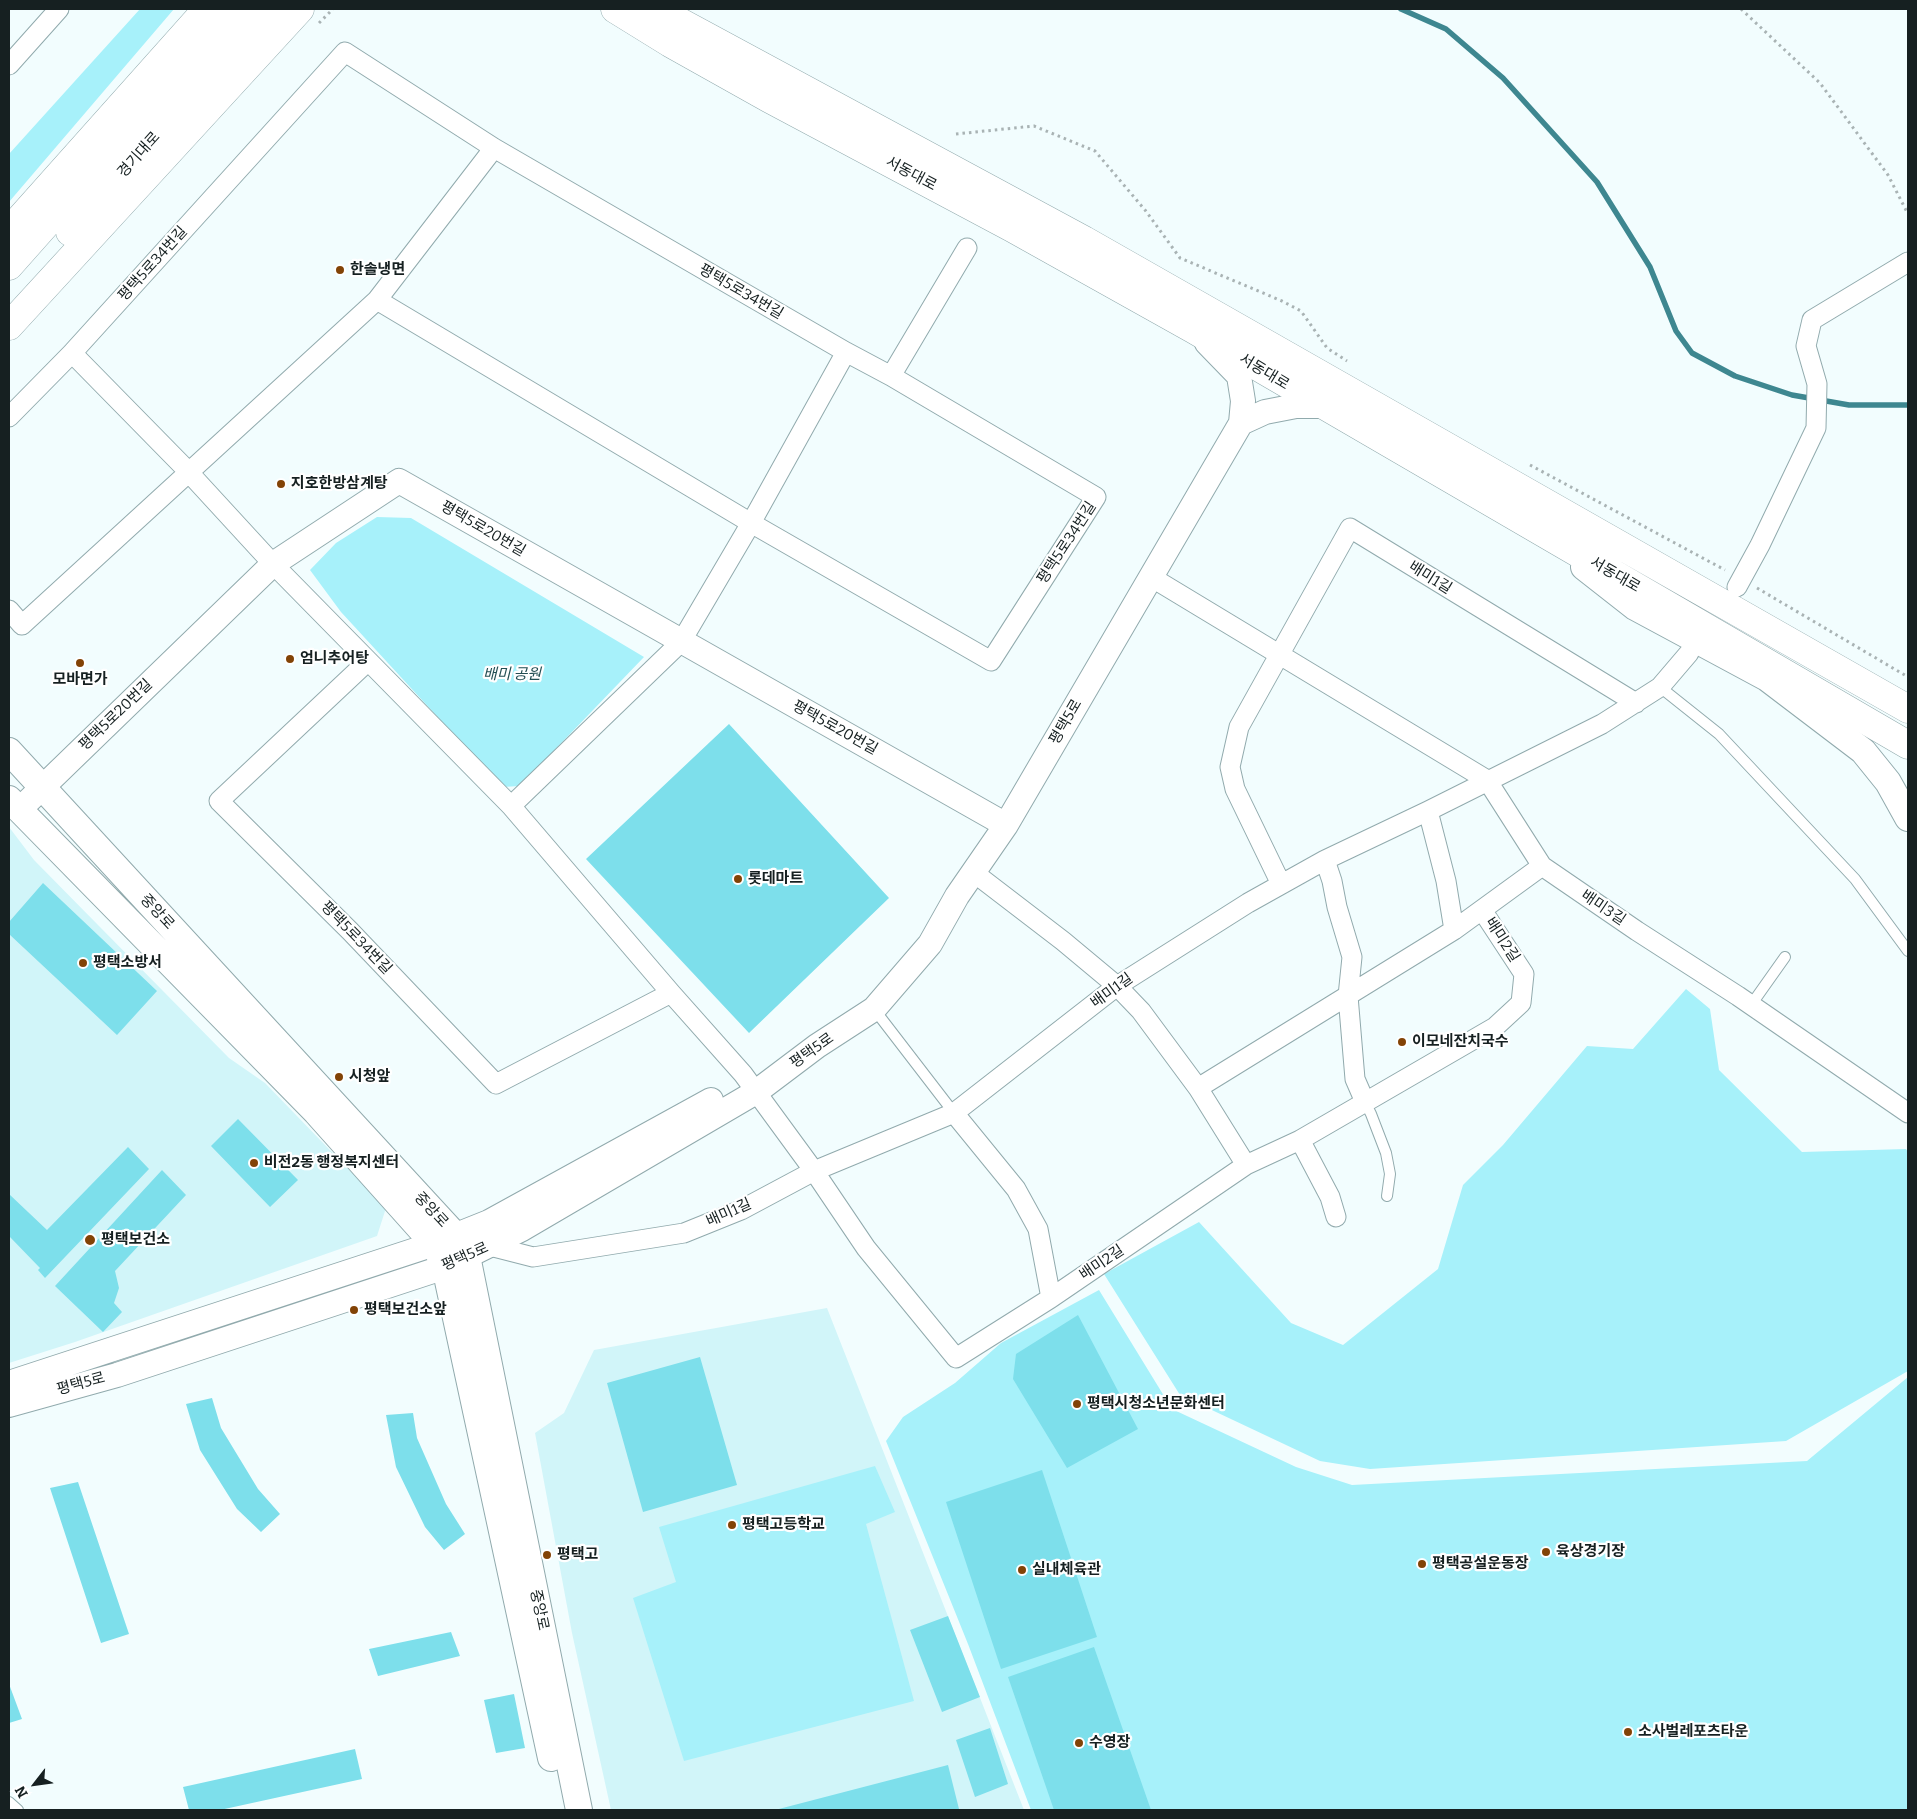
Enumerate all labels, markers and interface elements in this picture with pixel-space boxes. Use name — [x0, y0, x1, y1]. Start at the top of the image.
street label: 경기대로 — [114, 128, 164, 182]
street label: 서동대로 — [882, 153, 940, 195]
street label: 평택5로34번길 — [115, 223, 191, 305]
place label: 한솔냉면 — [350, 261, 405, 279]
street label: 평택5로34번길 — [696, 261, 786, 323]
marker: 한솔냉면 — [334, 264, 346, 276]
street label: 서동대로 — [1236, 350, 1292, 394]
place label: 지호한방삼계탕 — [291, 475, 388, 493]
marker: 지호한방삼계탕 — [275, 478, 287, 490]
street label: 평택5로20번길 — [437, 498, 529, 560]
street label: 평택5로34번길 — [1034, 499, 1100, 587]
street label: 서동대로 — [1587, 553, 1643, 597]
street label: 배미1길 — [1405, 558, 1455, 598]
place label: 엄니추어탕 — [300, 650, 369, 668]
marker: 엄니추어탕 — [284, 653, 296, 665]
marker: 모바면가 — [74, 657, 86, 669]
park label: 배미 공원 — [483, 666, 541, 684]
place label: 모바면가 — [52, 671, 108, 689]
street label: 평택5로20번길 — [76, 676, 156, 754]
street label: 평택5로 — [1046, 696, 1086, 748]
street label: 평택5로20번길 — [789, 697, 881, 759]
place label: 롯데마트 — [748, 870, 803, 888]
marker: 롯데마트 — [732, 873, 744, 885]
street label: 배미3길 — [1577, 887, 1629, 929]
street label: 중앙로 — [136, 891, 178, 933]
street label: 평택5로34번길 — [317, 898, 395, 978]
street label: 배미2길 — [1481, 914, 1523, 966]
place label: 평택소방서 — [93, 954, 162, 972]
marker: 평택소방서 — [77, 957, 89, 969]
street label: 배미1길 — [1087, 970, 1137, 1012]
street label: 평택5로 — [787, 1029, 837, 1073]
place label: 이모네잔치국수 — [1412, 1033, 1509, 1051]
marker: 이모네잔치국수 — [1396, 1036, 1408, 1048]
place label: 시청앞 — [349, 1068, 390, 1086]
marker: 시청앞 — [333, 1071, 345, 1083]
place label: 비전2동 행정복지센터 — [264, 1154, 399, 1172]
marker: 비전2동 행정복지센터 — [248, 1157, 260, 1169]
street label: 중앙로 — [410, 1189, 452, 1231]
street label: 배미1길 — [704, 1195, 754, 1231]
place label: 평택보건소 — [101, 1231, 170, 1249]
marker: 평택보건소 — [83, 1233, 97, 1247]
street label: 평택5로 — [439, 1239, 491, 1275]
street label: 배미2길 — [1076, 1242, 1128, 1284]
place label: 평택보건소앞 — [364, 1301, 447, 1319]
marker: 평택보건소앞 — [348, 1304, 360, 1316]
street label: 평택5로 — [55, 1369, 107, 1399]
place label: 평택시청소년문화센터 — [1087, 1395, 1225, 1413]
marker: 평택시청소년문화센터 — [1071, 1398, 1083, 1410]
place label: 평택고등학교 — [742, 1516, 825, 1534]
marker: 평택고등학교 — [726, 1519, 738, 1531]
place label: 육상경기장 — [1556, 1543, 1625, 1561]
place label: 평택고 — [557, 1546, 598, 1564]
marker: 육상경기장 — [1540, 1546, 1552, 1558]
marker: 평택고 — [541, 1549, 553, 1561]
place label: 평택공설운동장 — [1432, 1555, 1529, 1573]
marker: 평택공설운동장 — [1416, 1558, 1428, 1570]
place label: 실내체육관 — [1032, 1561, 1101, 1579]
marker: 실내체육관 — [1016, 1564, 1028, 1576]
street label: 중앙로 — [526, 1588, 552, 1632]
place label: 소사벌레포츠타운 — [1638, 1723, 1748, 1741]
marker: 소사벌레포츠타운 — [1622, 1726, 1634, 1738]
place label: 수영장 — [1089, 1734, 1130, 1752]
marker: 수영장 — [1073, 1737, 1085, 1749]
north arrow — [10, 1759, 60, 1809]
text: N — [12, 1783, 32, 1801]

